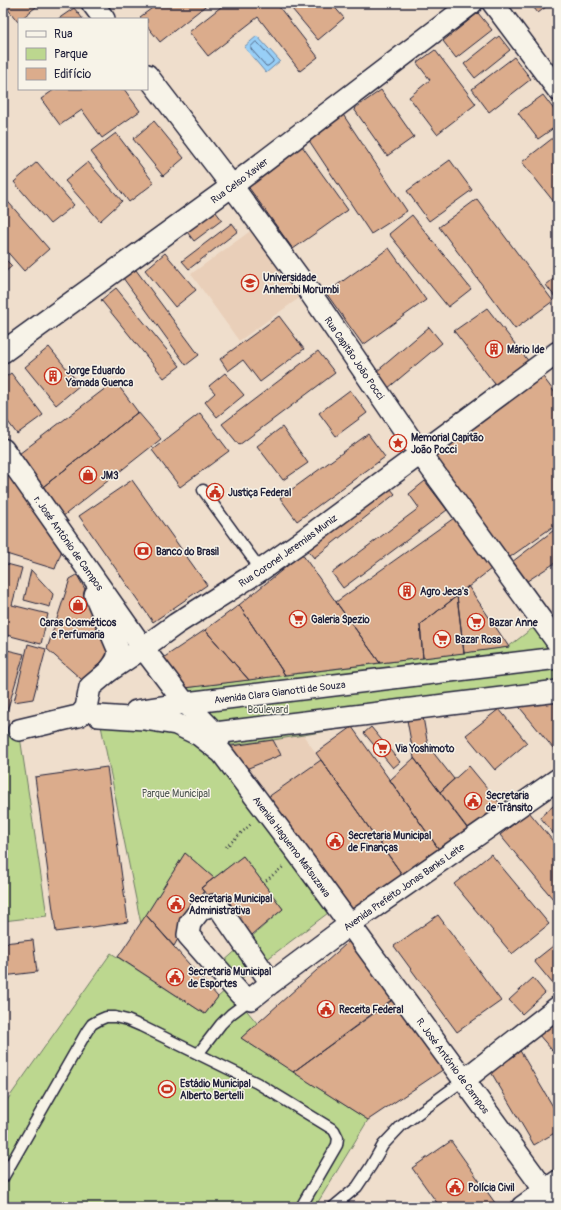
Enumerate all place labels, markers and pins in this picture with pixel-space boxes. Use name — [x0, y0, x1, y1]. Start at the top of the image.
place label: Universidade Anhembi Morumbi — [263, 272, 339, 296]
school or university icon: Universidade Anhembi Morumbi — [240, 273, 260, 293]
building icon: Mário Ide — [484, 339, 504, 359]
place label: Mário Ide — [507, 344, 546, 356]
place label: Jorge Eduardo Yamada Guenca — [65, 365, 133, 389]
building icon: Jorge Eduardo Yamada Guenca — [43, 366, 63, 386]
place label: Memorial Capitão João Pocci — [411, 432, 484, 456]
place icon: Memorial Capitão João Pocci — [388, 433, 408, 453]
shop icon: JM3 — [78, 465, 98, 485]
place label: JM3 — [101, 470, 119, 482]
public building icon: Justiça Federal — [205, 482, 225, 502]
place label: Justiça Federal — [228, 487, 291, 499]
bank icon: Banco do Brasil — [133, 541, 153, 561]
place label: Banco do Brasil — [156, 546, 219, 558]
building icon: Agro Jeca's — [397, 581, 417, 601]
place label: Agro Jeca's — [420, 586, 469, 598]
shop icon: Caras Cosméticos e Perfumaria — [68, 595, 88, 615]
supermarket icon: Galeria Spezio — [288, 609, 308, 629]
supermarket icon: Bazar Anne — [466, 612, 486, 632]
place label: Galeria Spezio — [311, 614, 370, 626]
place label: Caras Cosméticos e Perfumaria — [40, 617, 117, 641]
place label: Bazar Anne — [489, 617, 539, 629]
supermarket icon: Bazar Rosa — [432, 629, 452, 649]
place label: Bazar Rosa — [455, 634, 502, 646]
supermarket icon: Via Yoshimoto — [372, 738, 392, 758]
place label: Via Yoshimoto — [395, 743, 455, 755]
place label: Secretaria de Trânsito — [486, 790, 533, 814]
public building icon: Secretaria de Trânsito — [463, 791, 483, 811]
place label: Secretaria Municipal de Finanças — [348, 830, 431, 854]
public building icon: Secretaria Municipal de Finanças — [325, 831, 345, 851]
place label: Secretaria Municipal Administrativa — [189, 893, 272, 917]
public building icon: Secretaria Municipal Administrativa — [166, 894, 186, 914]
place label: Secretaria Municipal de Esportes — [188, 966, 271, 990]
public building icon: Secretaria Municipal de Esportes — [165, 967, 185, 987]
public building icon: Receita Federal — [316, 999, 336, 1019]
place label: Receita Federal — [339, 1004, 404, 1016]
place label: Estádio Municipal Alberto Bertelli — [180, 1078, 251, 1102]
sports icon: Estádio Municipal Alberto Bertelli — [157, 1079, 177, 1099]
public building icon: Polícia Civil — [445, 1177, 465, 1197]
place label: Polícia Civil — [468, 1182, 515, 1194]

